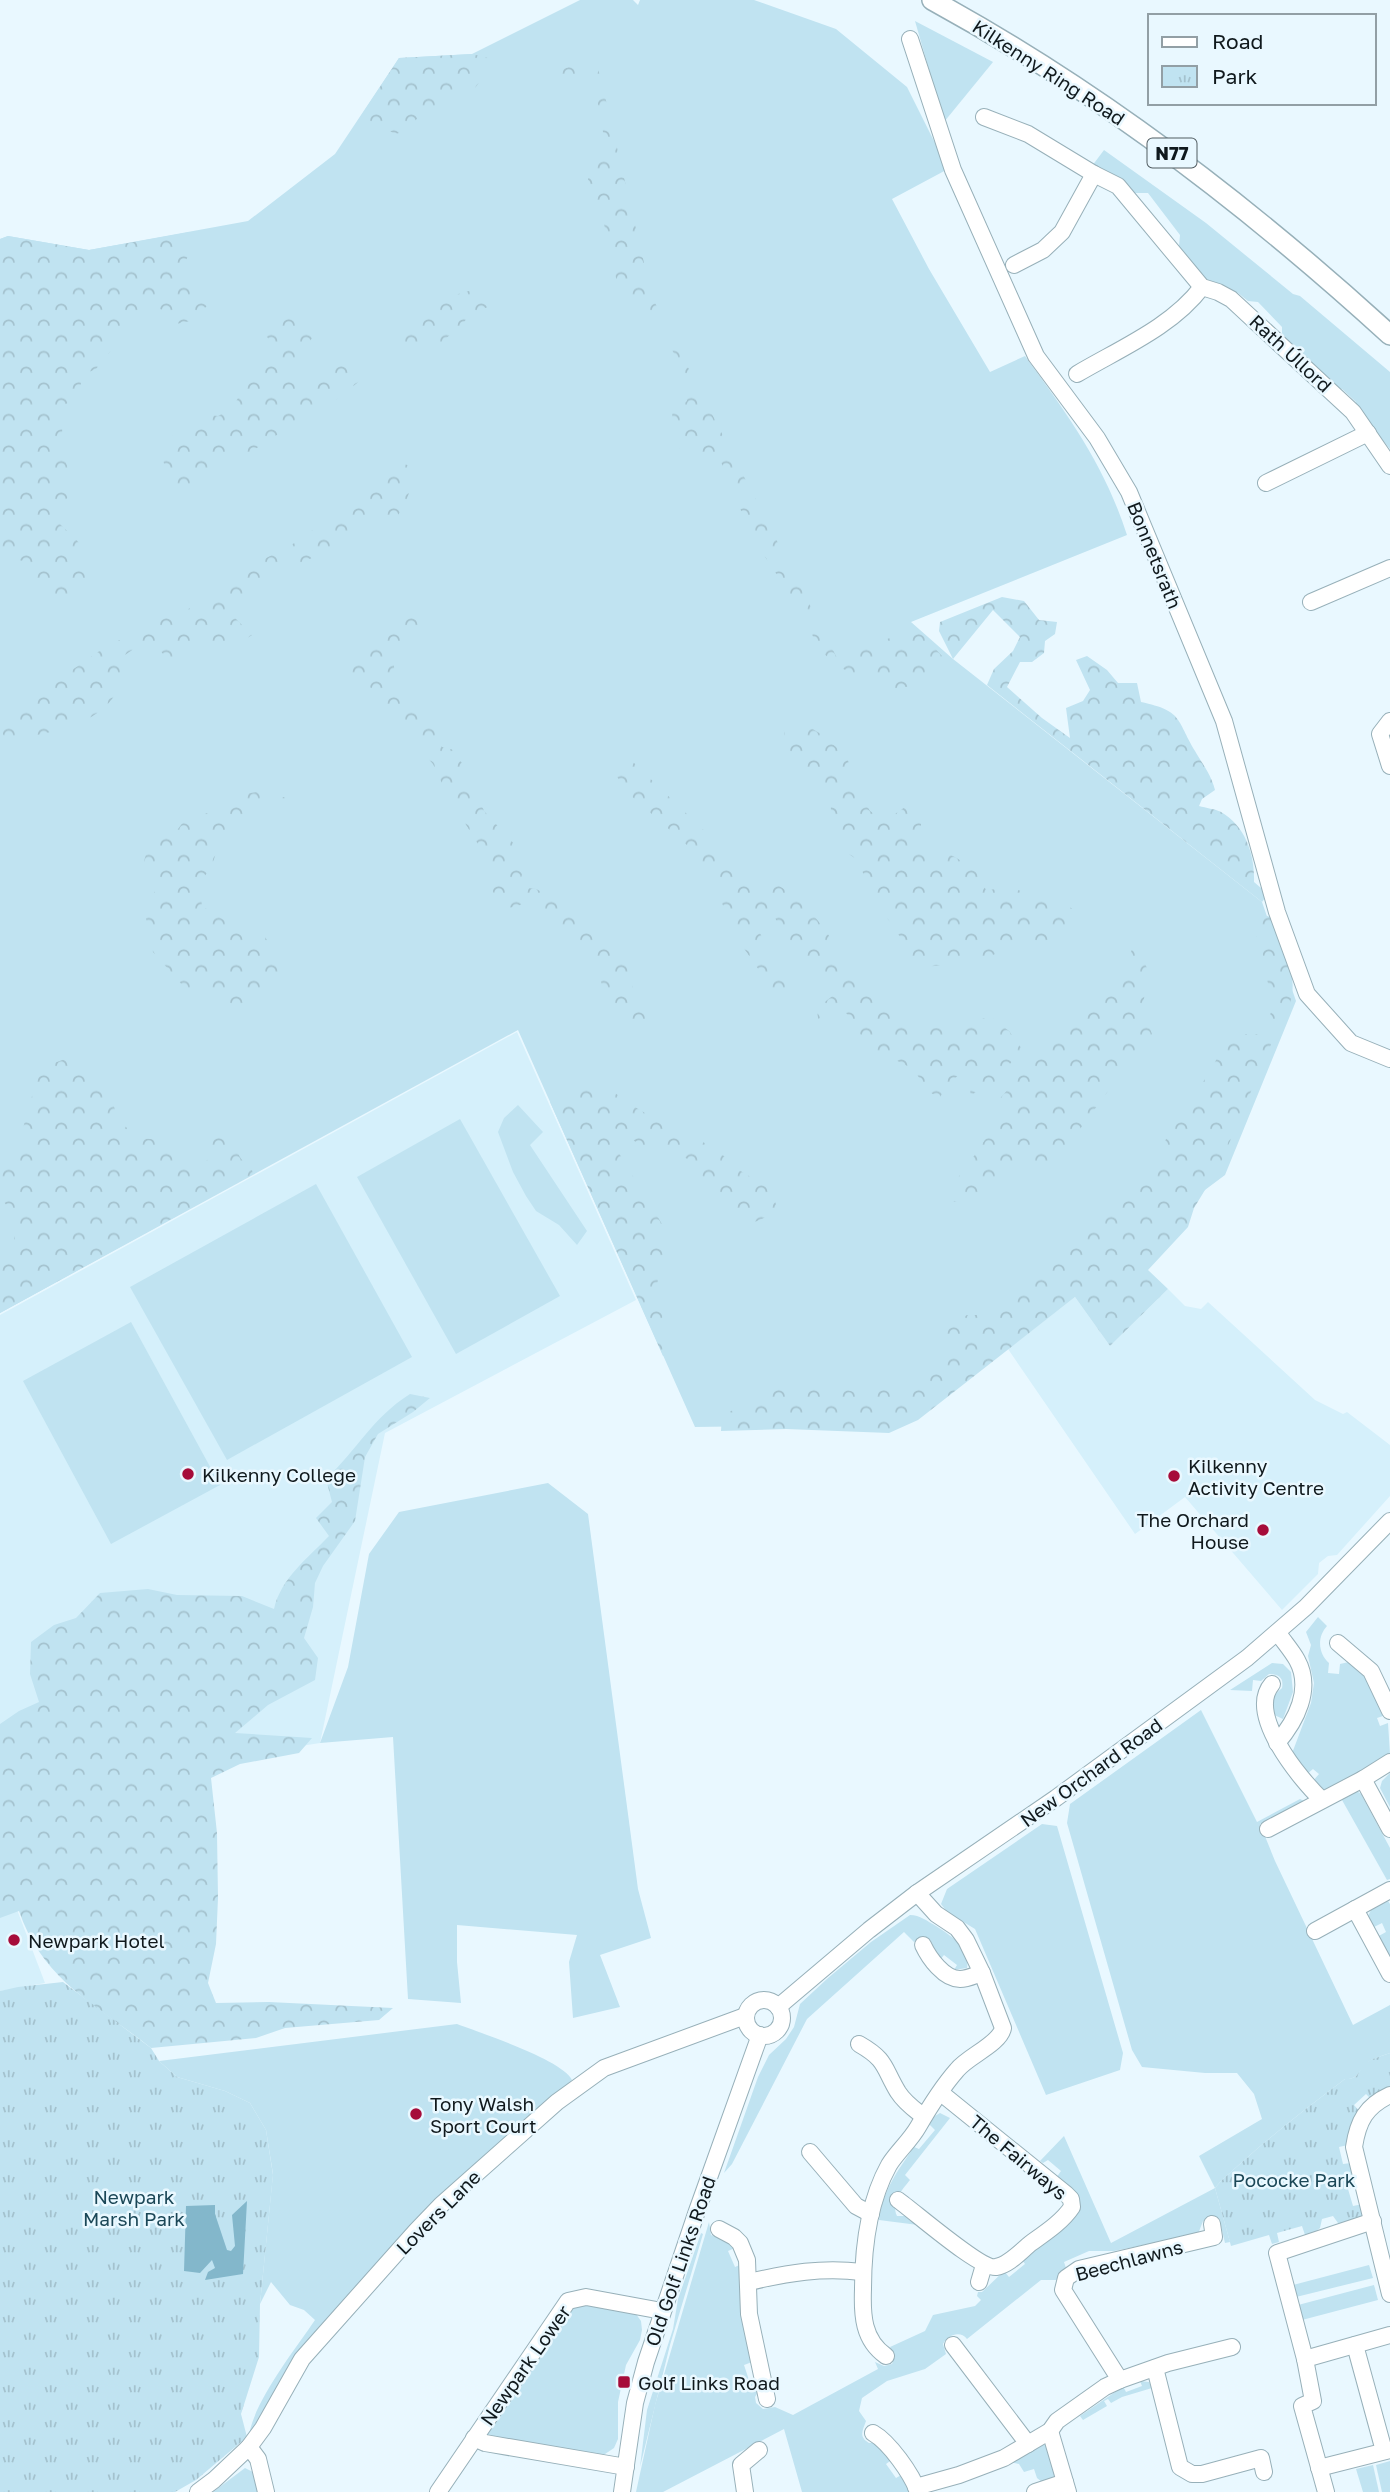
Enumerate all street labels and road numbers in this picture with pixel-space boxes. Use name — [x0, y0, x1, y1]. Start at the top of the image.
street label: Kilkenny Ring Road — [969, 14, 1129, 130]
road number: N77 — [1148, 138, 1196, 168]
street label: Rath Úllord — [1245, 309, 1337, 397]
street label: Bonnetsrath — [1123, 498, 1187, 612]
street label: New Orchard Road — [1016, 1713, 1166, 1831]
street label: The Fairways — [966, 2110, 1072, 2204]
street label: Lovers Lane — [391, 2165, 485, 2259]
street label: Old Golf Links Road — [640, 2173, 720, 2349]
street label: Beechlawns — [1073, 2235, 1185, 2285]
street label: Newpark Lower — [475, 2300, 575, 2430]

